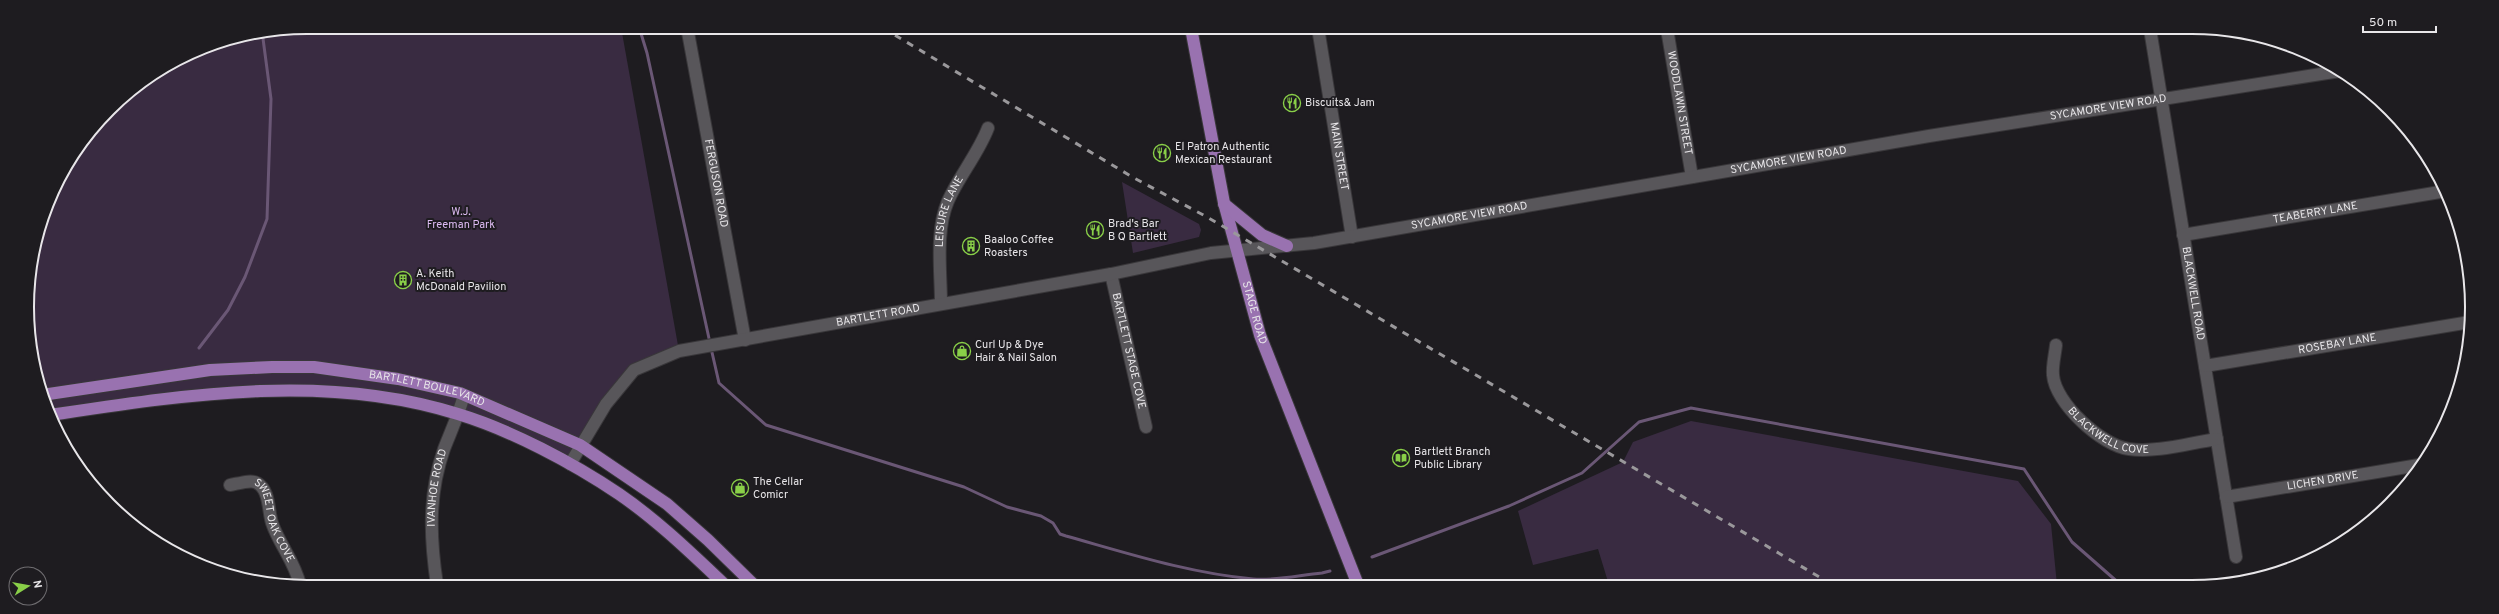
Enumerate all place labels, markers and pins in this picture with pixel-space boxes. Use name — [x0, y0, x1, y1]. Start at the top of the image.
restaurant icon: Biscuits& Jam — [1282, 93, 1302, 113]
place label: Biscuits& Jam — [1305, 96, 1375, 110]
place label: El Patron Authentic Mexican Restaurant — [1175, 140, 1272, 167]
restaurant icon: El Patron Authentic Mexican Restaurant — [1152, 143, 1172, 163]
place label: Brad's Bar B Q Bartlett — [1108, 217, 1167, 244]
restaurant icon: Brad's Bar B Q Bartlett — [1085, 220, 1105, 240]
place label: Baaloo Coffee Roasters — [984, 233, 1054, 260]
building icon: Baaloo Coffee Roasters — [961, 236, 981, 256]
place label: A. Keith McDonald Pavilion — [416, 267, 506, 294]
building icon: A. Keith McDonald Pavilion — [393, 270, 413, 290]
place label: Curl Up & Dye Hair & Nail Salon — [975, 338, 1057, 365]
shop icon: Curl Up & Dye Hair & Nail Salon — [952, 341, 972, 361]
place label: Bartlett Branch Public Library — [1414, 445, 1490, 472]
library icon: Bartlett Branch Public Library — [1391, 448, 1411, 468]
place label: The Cellar Comicr — [753, 475, 804, 502]
shop icon: The Cellar Comicr — [730, 478, 750, 498]

